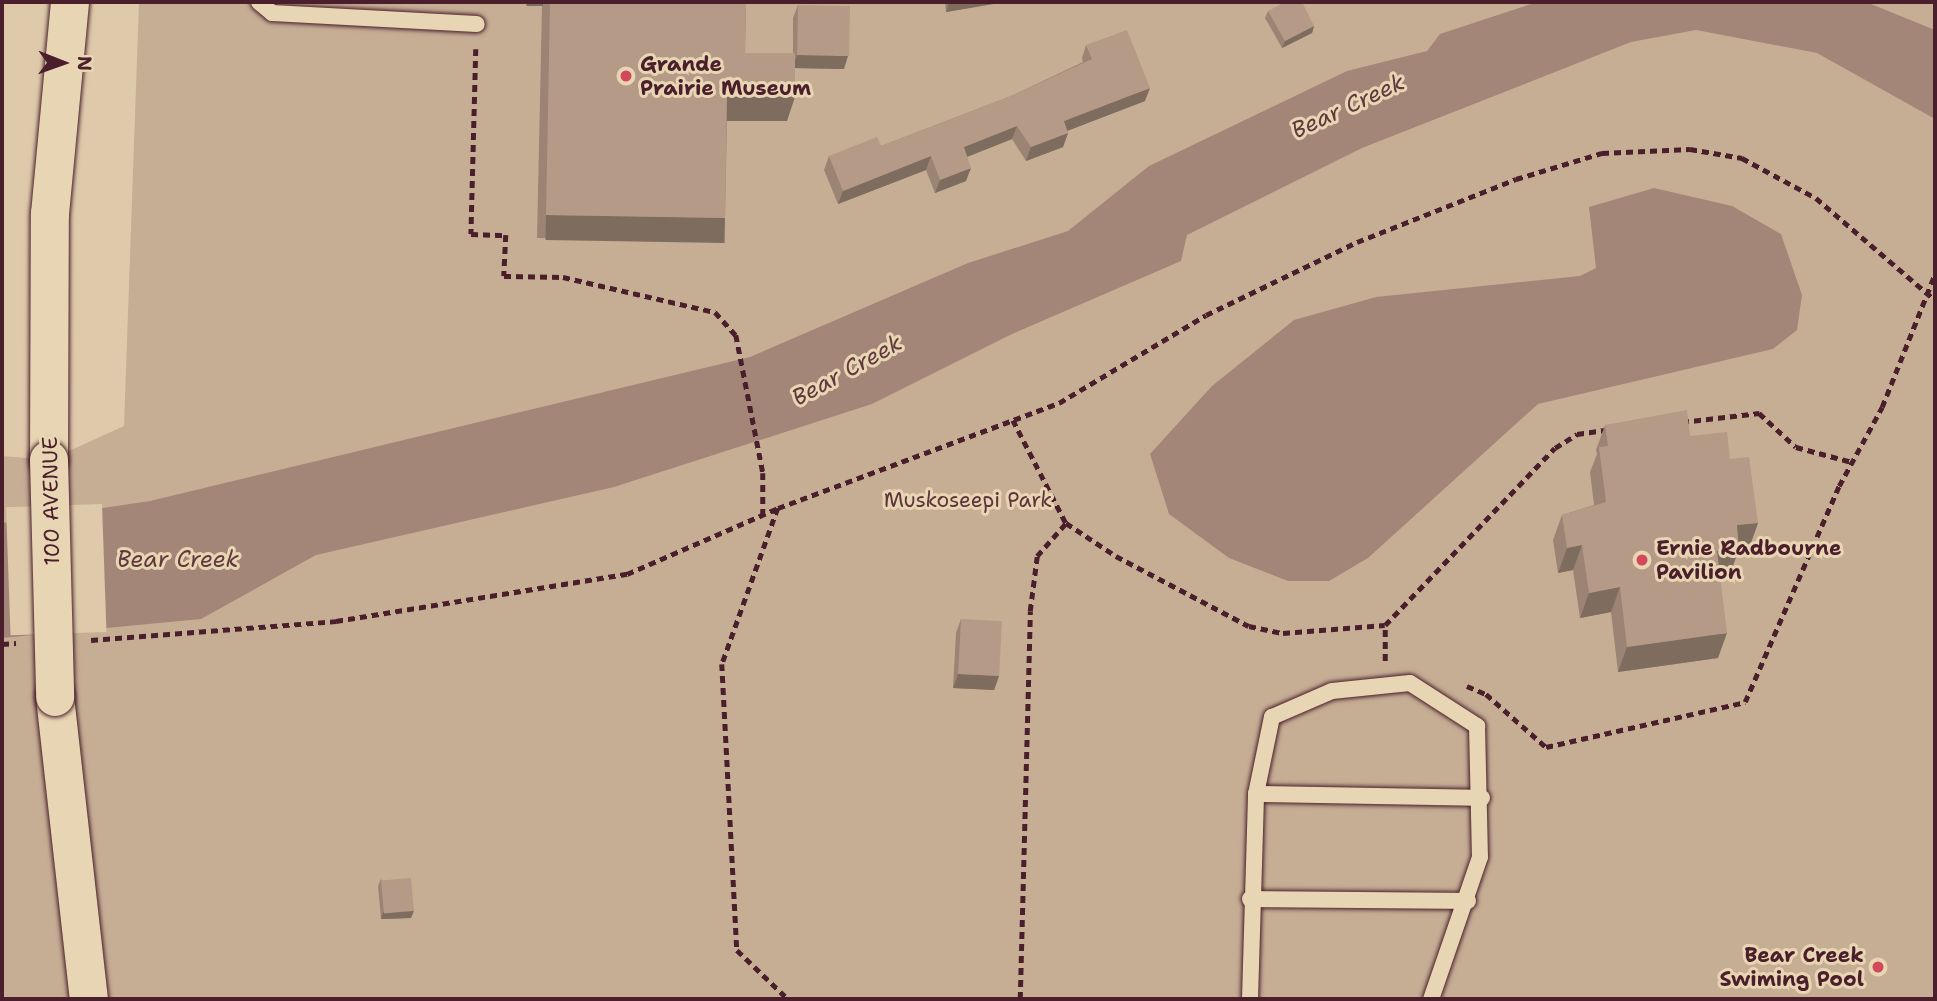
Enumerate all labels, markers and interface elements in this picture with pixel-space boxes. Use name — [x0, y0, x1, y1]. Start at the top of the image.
north arrow — [28, 28, 98, 98]
place label: Grande Prairie Museum — [640, 51, 811, 101]
text: N — [72, 56, 97, 71]
marker: Grande Prairie Museum — [618, 68, 634, 84]
water label: Bear Creek — [1287, 68, 1409, 144]
water label: Bear Creek — [787, 328, 907, 412]
street label: 100 AVENUE — [37, 436, 65, 566]
park label: Muskoseepi Park — [884, 487, 1052, 513]
place label: Ernie Radbourne Pavilion — [1656, 535, 1842, 585]
water label: Bear Creek — [117, 545, 239, 573]
marker: Ernie Radbourne Pavilion — [1634, 552, 1650, 568]
place label: Bear Creek Swiming Pool — [1720, 942, 1864, 992]
marker: Bear Creek Swiming Pool — [1870, 959, 1886, 975]

